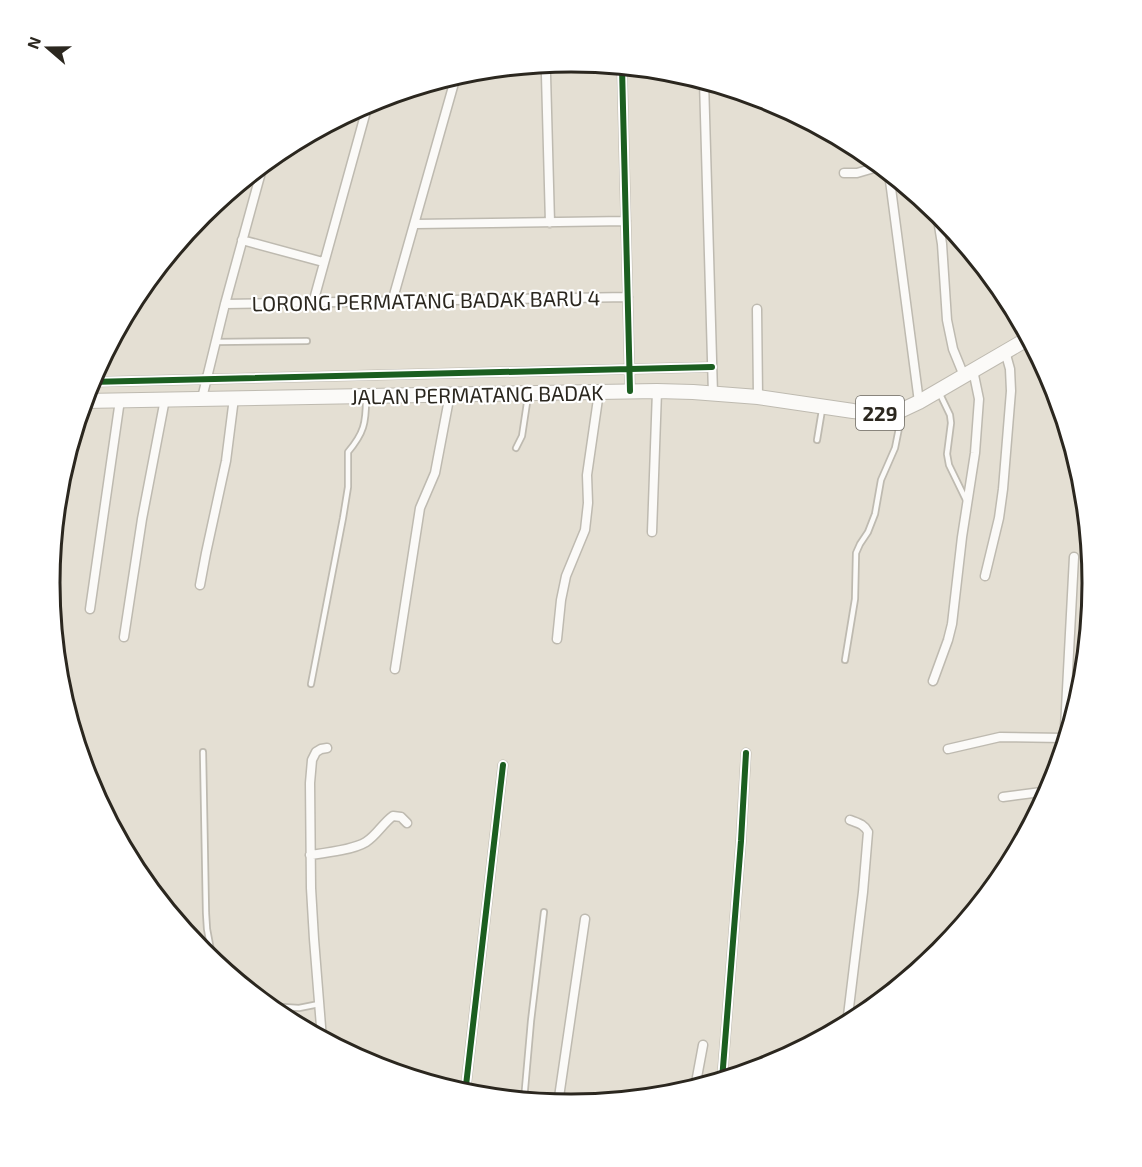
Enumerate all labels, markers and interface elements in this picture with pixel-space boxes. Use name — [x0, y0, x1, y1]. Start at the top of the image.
north arrow — [18, 18, 78, 78]
text: N — [23, 34, 44, 51]
street label: LORONG PERMATANG BADAK BARU 4 — [251, 284, 601, 316]
street label: JALAN PERMATANG BADAK — [350, 379, 604, 409]
road number: 229 — [856, 396, 904, 430]

